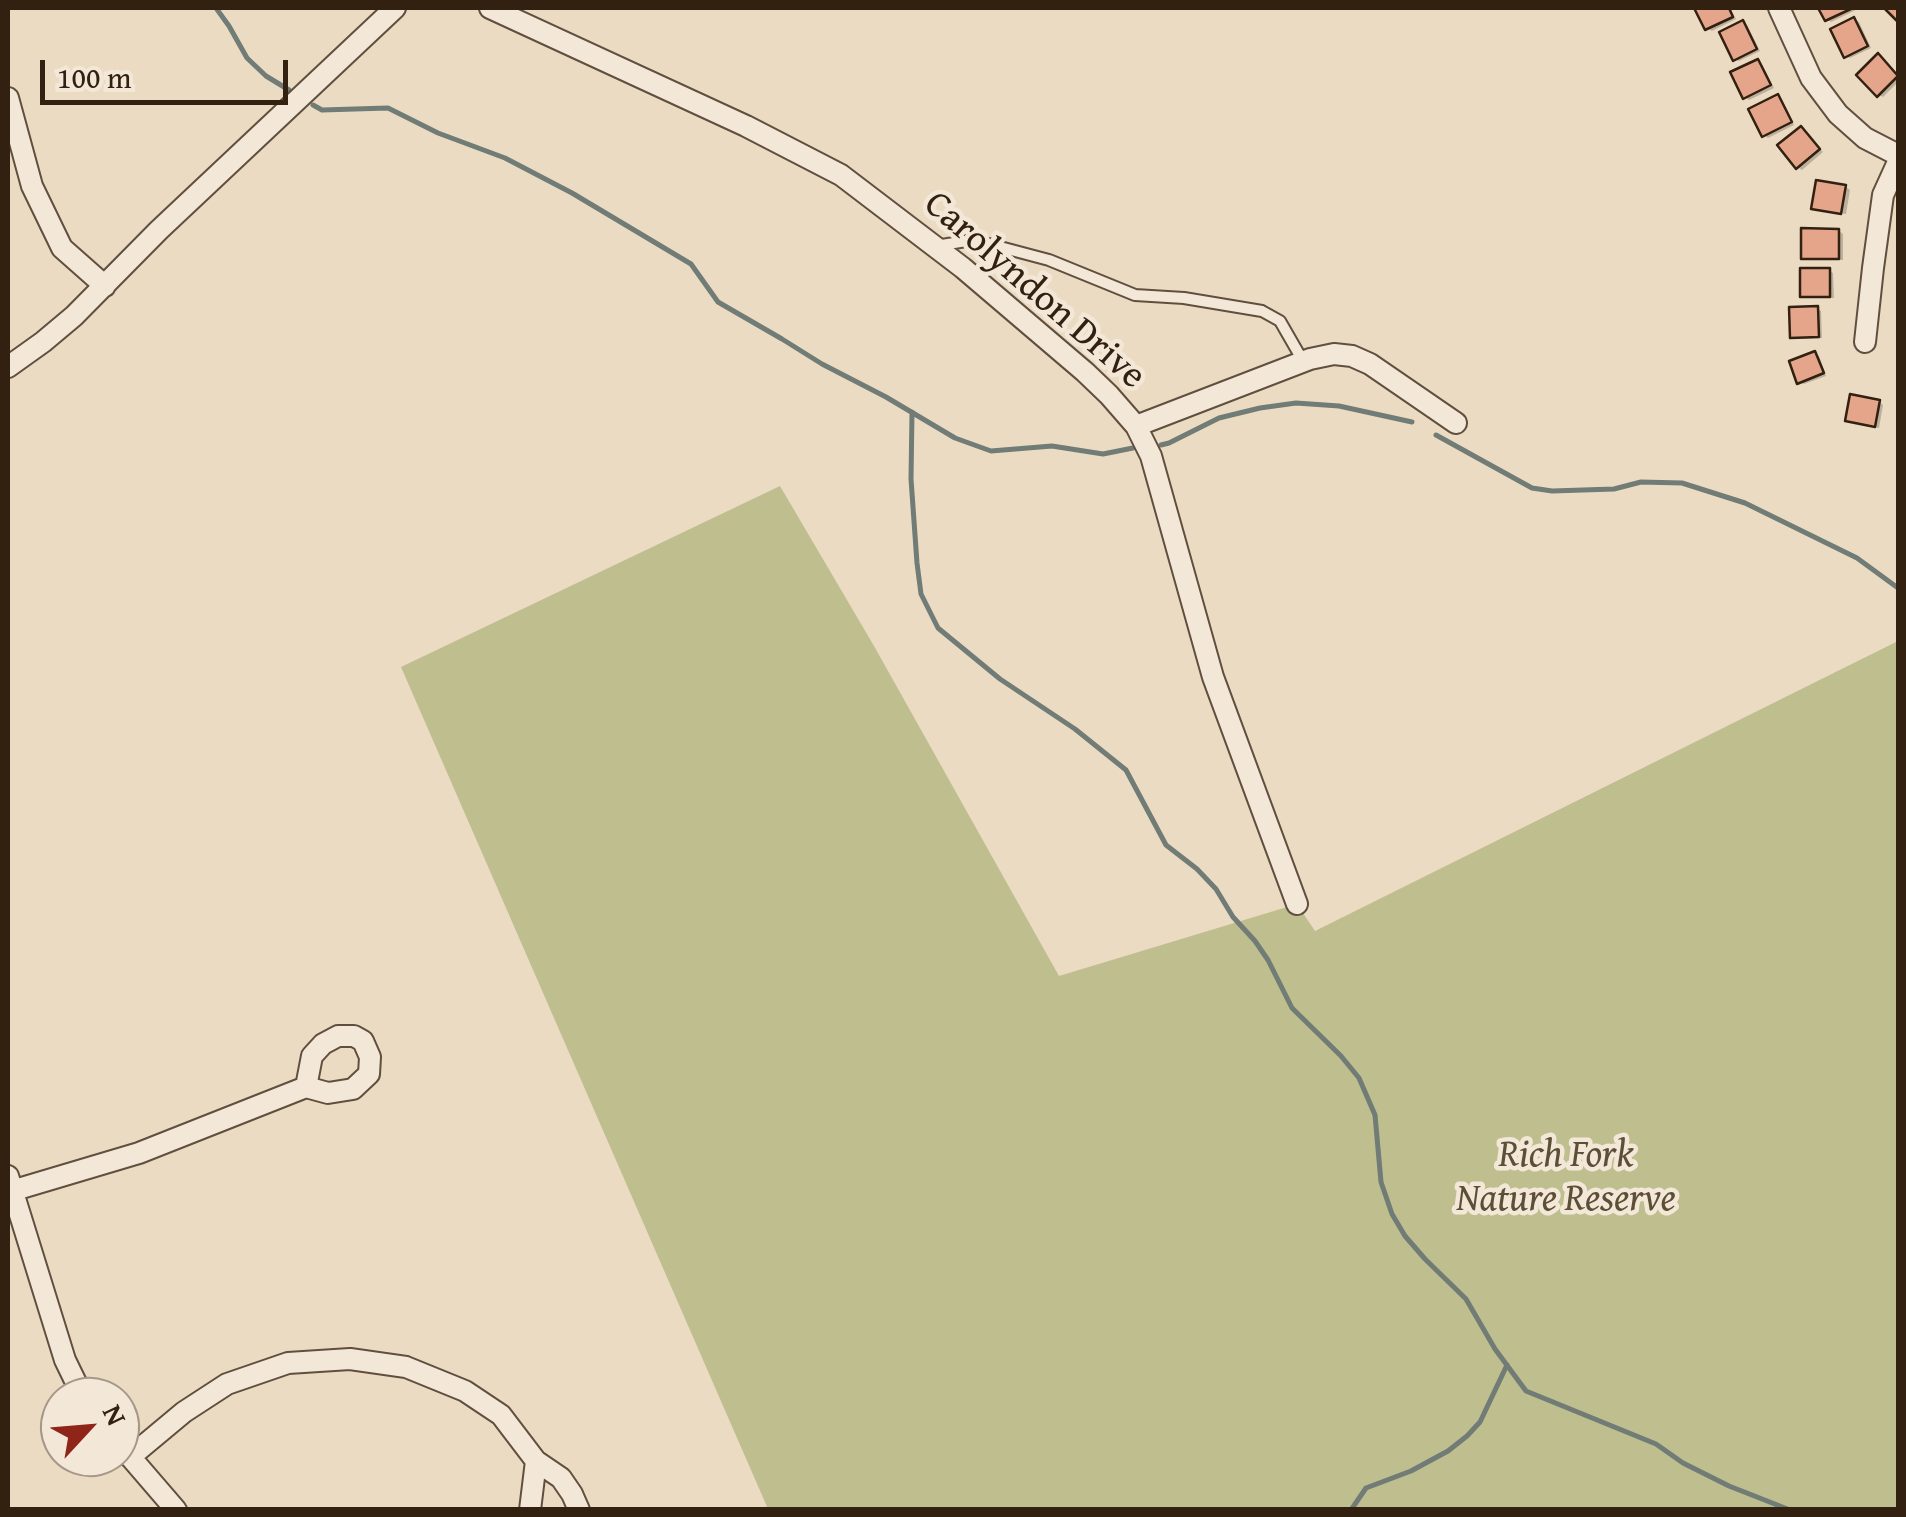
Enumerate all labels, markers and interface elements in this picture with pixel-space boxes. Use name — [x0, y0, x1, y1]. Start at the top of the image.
scale bar — [45, 40, 292, 102]
text: 100 m — [57, 55, 131, 99]
street label: Carolyndon Drive — [914, 182, 1154, 400]
park label: Rich Fork Nature Reserve — [1456, 1133, 1676, 1222]
north arrow — [40, 1377, 140, 1477]
text: N — [93, 1397, 138, 1432]

